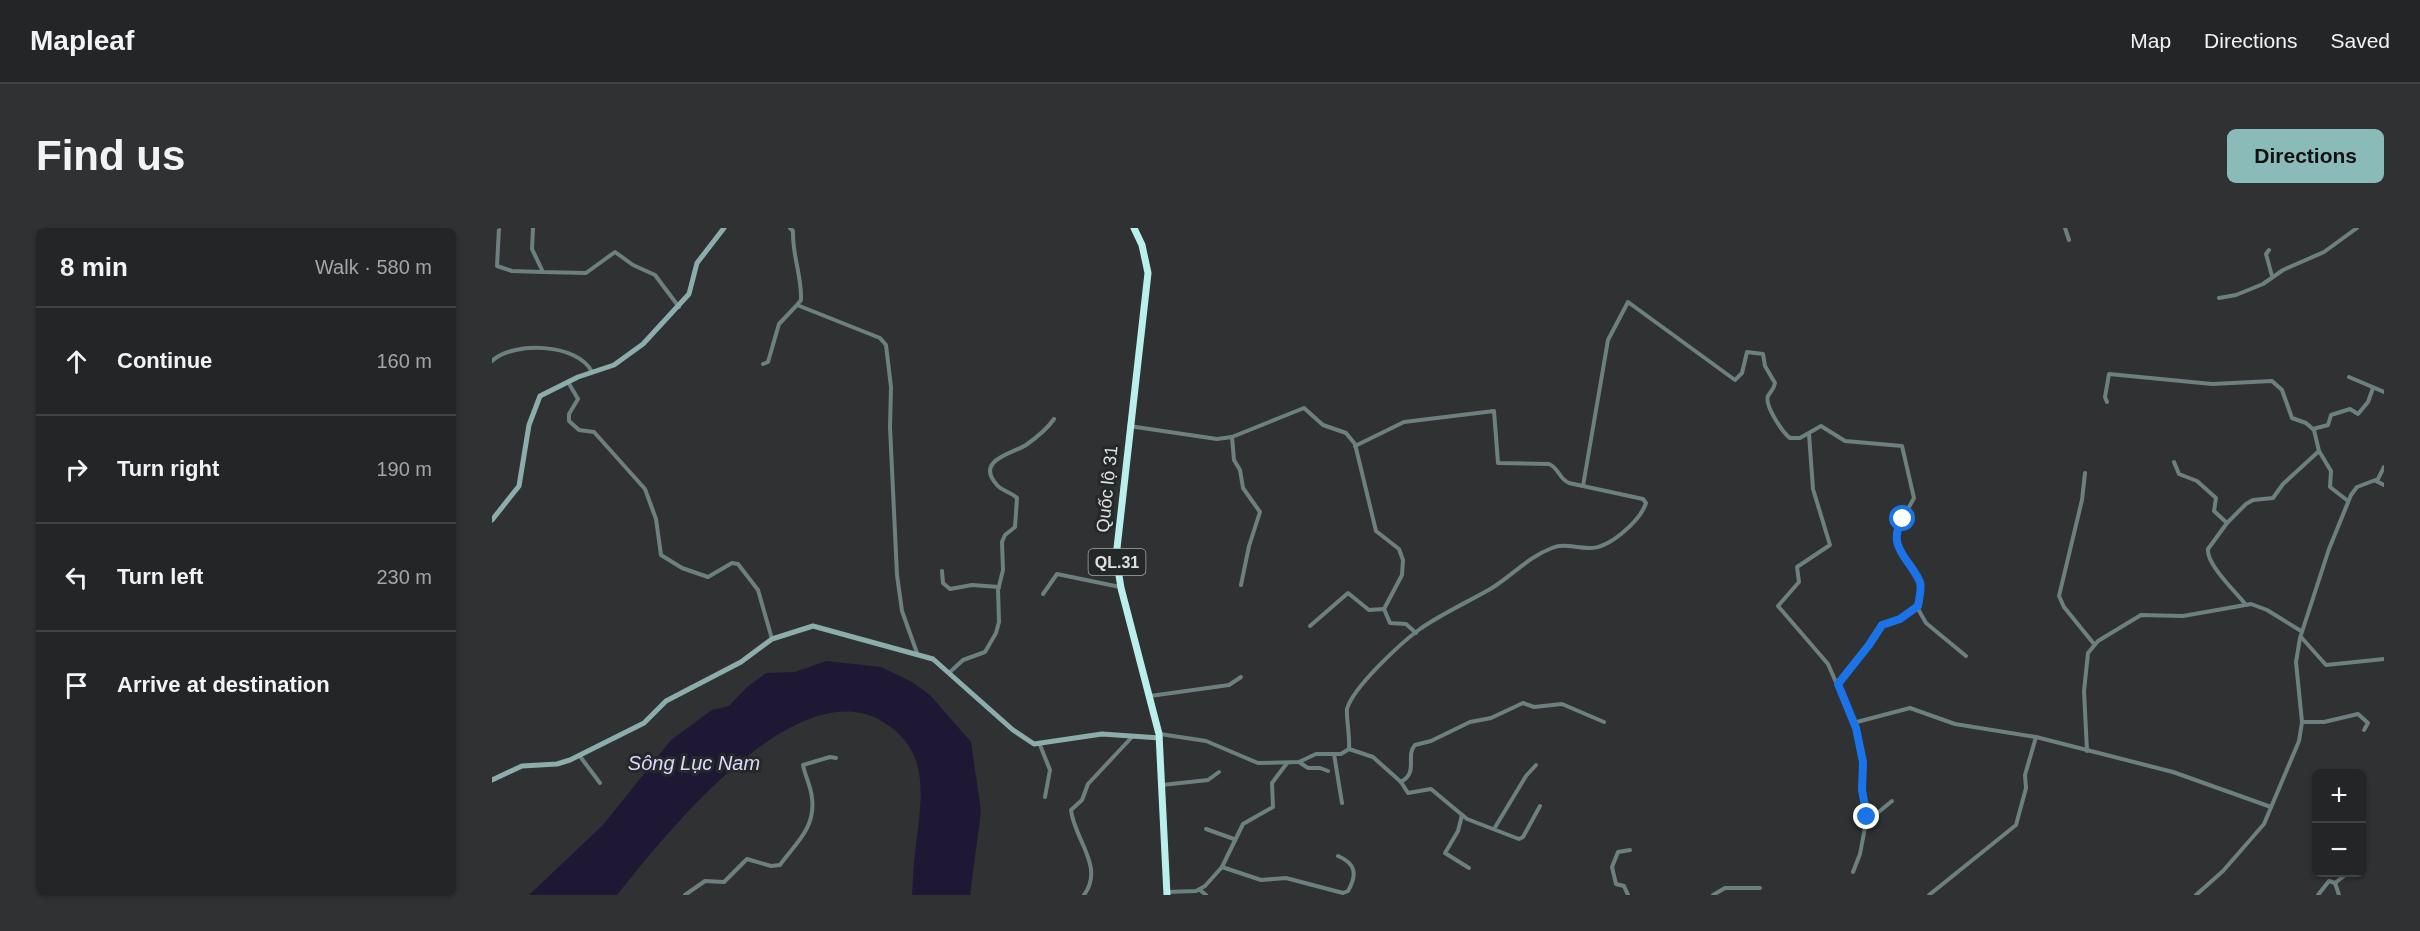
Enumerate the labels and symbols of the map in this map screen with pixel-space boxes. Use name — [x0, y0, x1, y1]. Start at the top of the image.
street label: Quốc lộ 31 — [1093, 445, 1121, 533]
route start — [1889, 505, 1915, 531]
road number: QL.31 — [1088, 549, 1146, 575]
water label: Sông Lục Nam — [628, 752, 760, 774]
route end — [1853, 803, 1879, 829]

